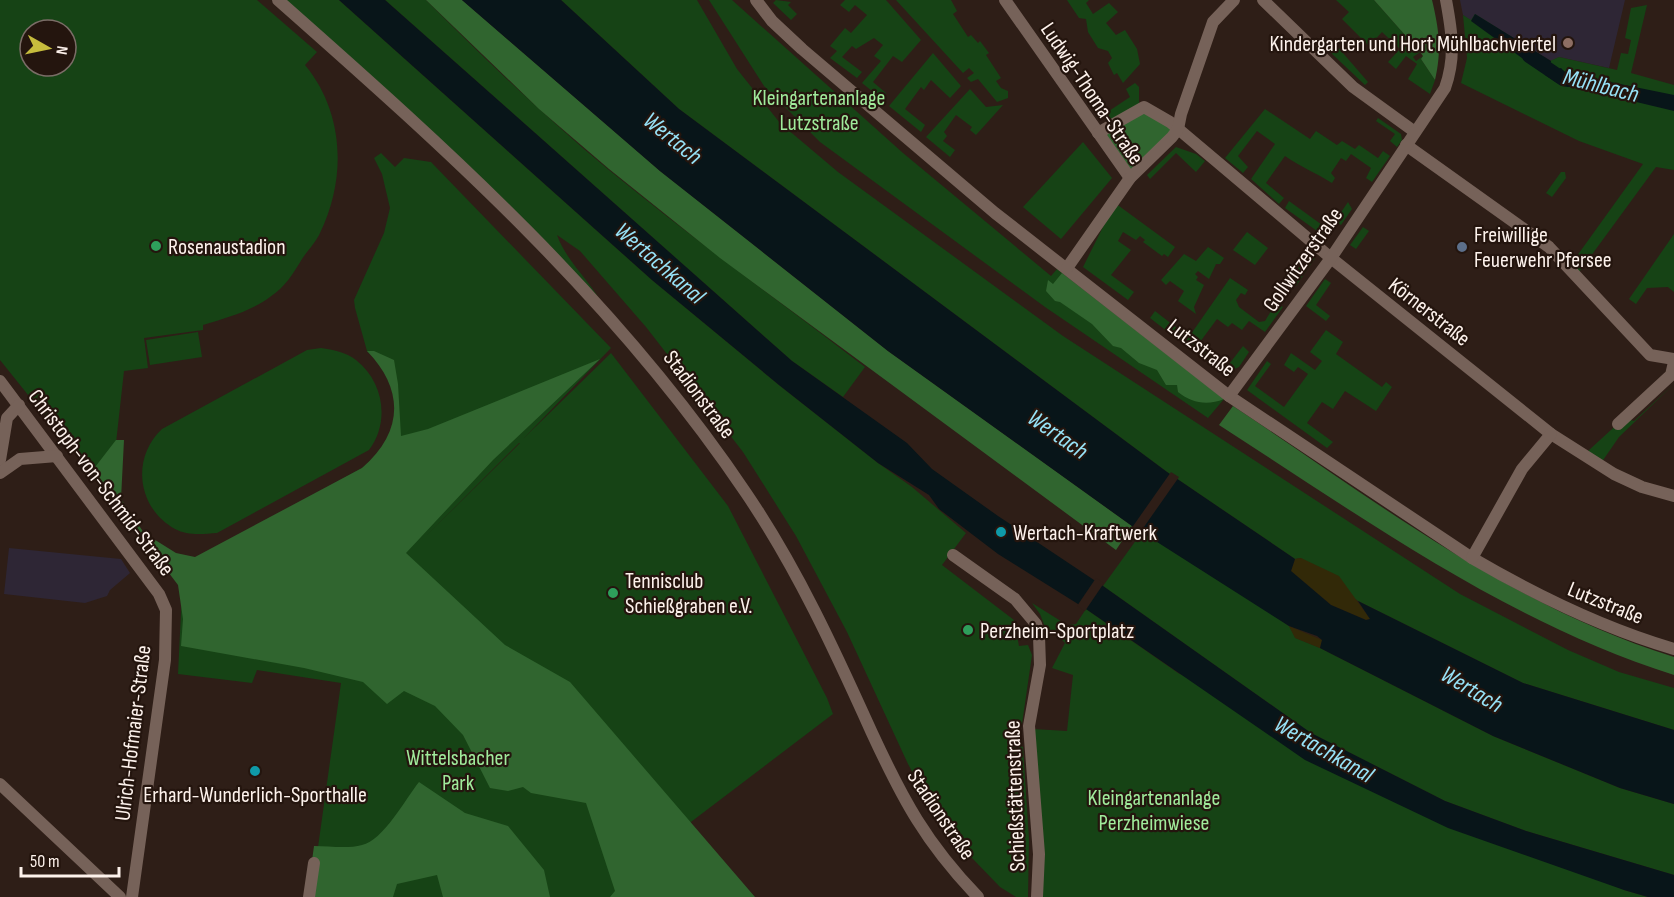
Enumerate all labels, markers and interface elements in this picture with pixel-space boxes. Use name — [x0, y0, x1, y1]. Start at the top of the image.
north arrow — [18, 18, 78, 78]
street label: Ludwig-Thoma-Straße — [1034, 18, 1149, 170]
place label: Kindergarten und Hort Mühlbachviertel — [1270, 31, 1556, 58]
marker: Kindergarten und Hort Mühlbachviertel — [1561, 36, 1575, 50]
text: N — [51, 44, 71, 56]
water label: Mühlbach — [1560, 62, 1642, 109]
park label: Kleingartenanlage Lutzstraße — [753, 85, 885, 137]
water label: Wertach — [637, 106, 708, 171]
street label: Gollwitzerstraße — [1257, 202, 1349, 317]
water label: Wertachkanal — [609, 216, 711, 311]
place label: Freiwillige Feuerwehr Pfersee — [1474, 222, 1612, 274]
place label: Rosenaustadion — [168, 234, 286, 261]
marker: Rosenaustadion — [149, 239, 163, 253]
marker: Freiwillige Feuerwehr Pfersee — [1455, 240, 1469, 254]
street label: Körnerstraße — [1383, 272, 1475, 352]
street label: Lutzstraße — [1162, 313, 1241, 383]
street label: Stadionstraße — [657, 345, 741, 444]
street label: Christoph-von-Schmid-Straße — [22, 384, 180, 582]
water label: Wertach — [1022, 403, 1094, 466]
place label: Wertach-Kraftwerk — [1013, 520, 1157, 547]
marker: Wertach-Kraftwerk — [994, 525, 1008, 539]
place label: Tennisclub Schießgraben e.V. — [625, 568, 753, 620]
street label: Lutzstraße — [1564, 576, 1647, 631]
marker: Tennisclub Schießgraben e.V. — [606, 586, 620, 600]
place label: Perzheim-Sportplatz — [980, 618, 1134, 645]
marker: Perzheim-Sportplatz — [961, 623, 975, 637]
street label: Ulrich-Hofmaier-Straße — [109, 644, 158, 822]
water label: Wertach — [1435, 660, 1508, 719]
water label: Wertachkanal — [1269, 709, 1379, 790]
street label: Schießstättenstraße — [999, 720, 1032, 872]
park label: Wittelsbacher Park — [406, 745, 510, 797]
marker: Erhard-Wunderlich-Sporthalle — [248, 764, 262, 778]
street label: Stadionstraße — [901, 764, 981, 865]
place label: Erhard-Wunderlich-Sporthalle — [143, 782, 367, 809]
park label: Kleingartenanlage Perzheimwiese — [1088, 785, 1220, 837]
scale bar — [21, 840, 118, 878]
text: 50 m — [30, 851, 60, 872]

